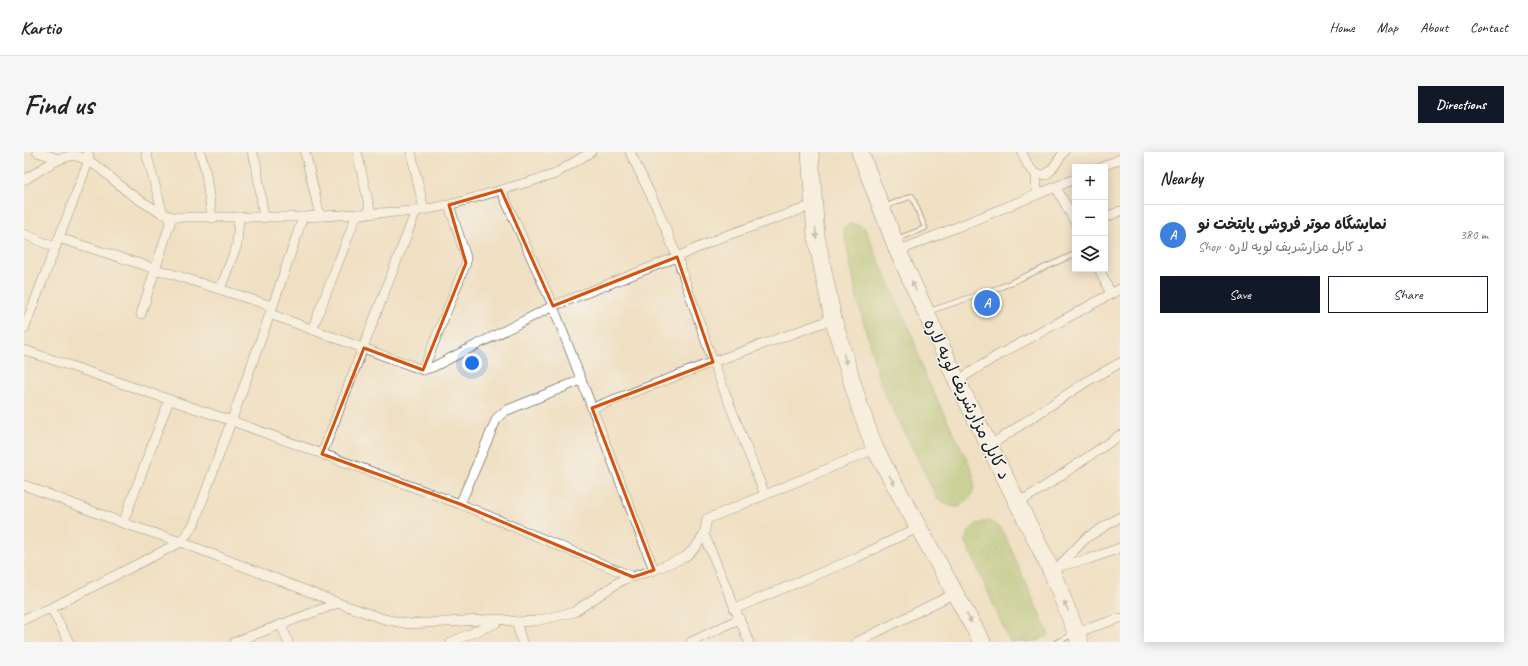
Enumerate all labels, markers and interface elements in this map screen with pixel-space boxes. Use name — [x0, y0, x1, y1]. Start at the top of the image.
text: Kartio — [20, 16, 61, 40]
text: Home — [1329, 19, 1355, 36]
text: Map — [1377, 19, 1398, 36]
text: About — [1420, 19, 1448, 36]
text: Contact — [1470, 19, 1508, 36]
button: Directions — [1418, 86, 1504, 123]
text: Find us — [24, 87, 94, 122]
map controls — [1072, 164, 1108, 272]
button: + — [1072, 164, 1108, 200]
text: Nearby — [1160, 168, 1203, 189]
button: − — [1072, 200, 1108, 236]
text: نمایشگاه موتر فروشی پایتخت نو — [1198, 215, 1387, 234]
one-way arrow — [812, 227, 819, 239]
text: A — [1170, 227, 1176, 243]
text: 380 m — [1460, 227, 1488, 243]
button: layers — [1072, 236, 1108, 272]
text: Shop · د کابل مزارشریف لویه لاره — [1198, 239, 1364, 255]
button: Save — [1160, 276, 1320, 313]
button: Share — [1328, 276, 1488, 313]
one-way arrow — [910, 280, 916, 292]
pin: A — [974, 288, 1000, 318]
street label: د کابل مزارشریف لویه لاره — [918, 315, 1015, 483]
your location — [462, 353, 482, 373]
one-way arrow — [842, 354, 848, 366]
one-way arrow — [889, 474, 896, 486]
one-way arrow — [1063, 600, 1069, 611]
one-way arrow — [966, 612, 972, 624]

